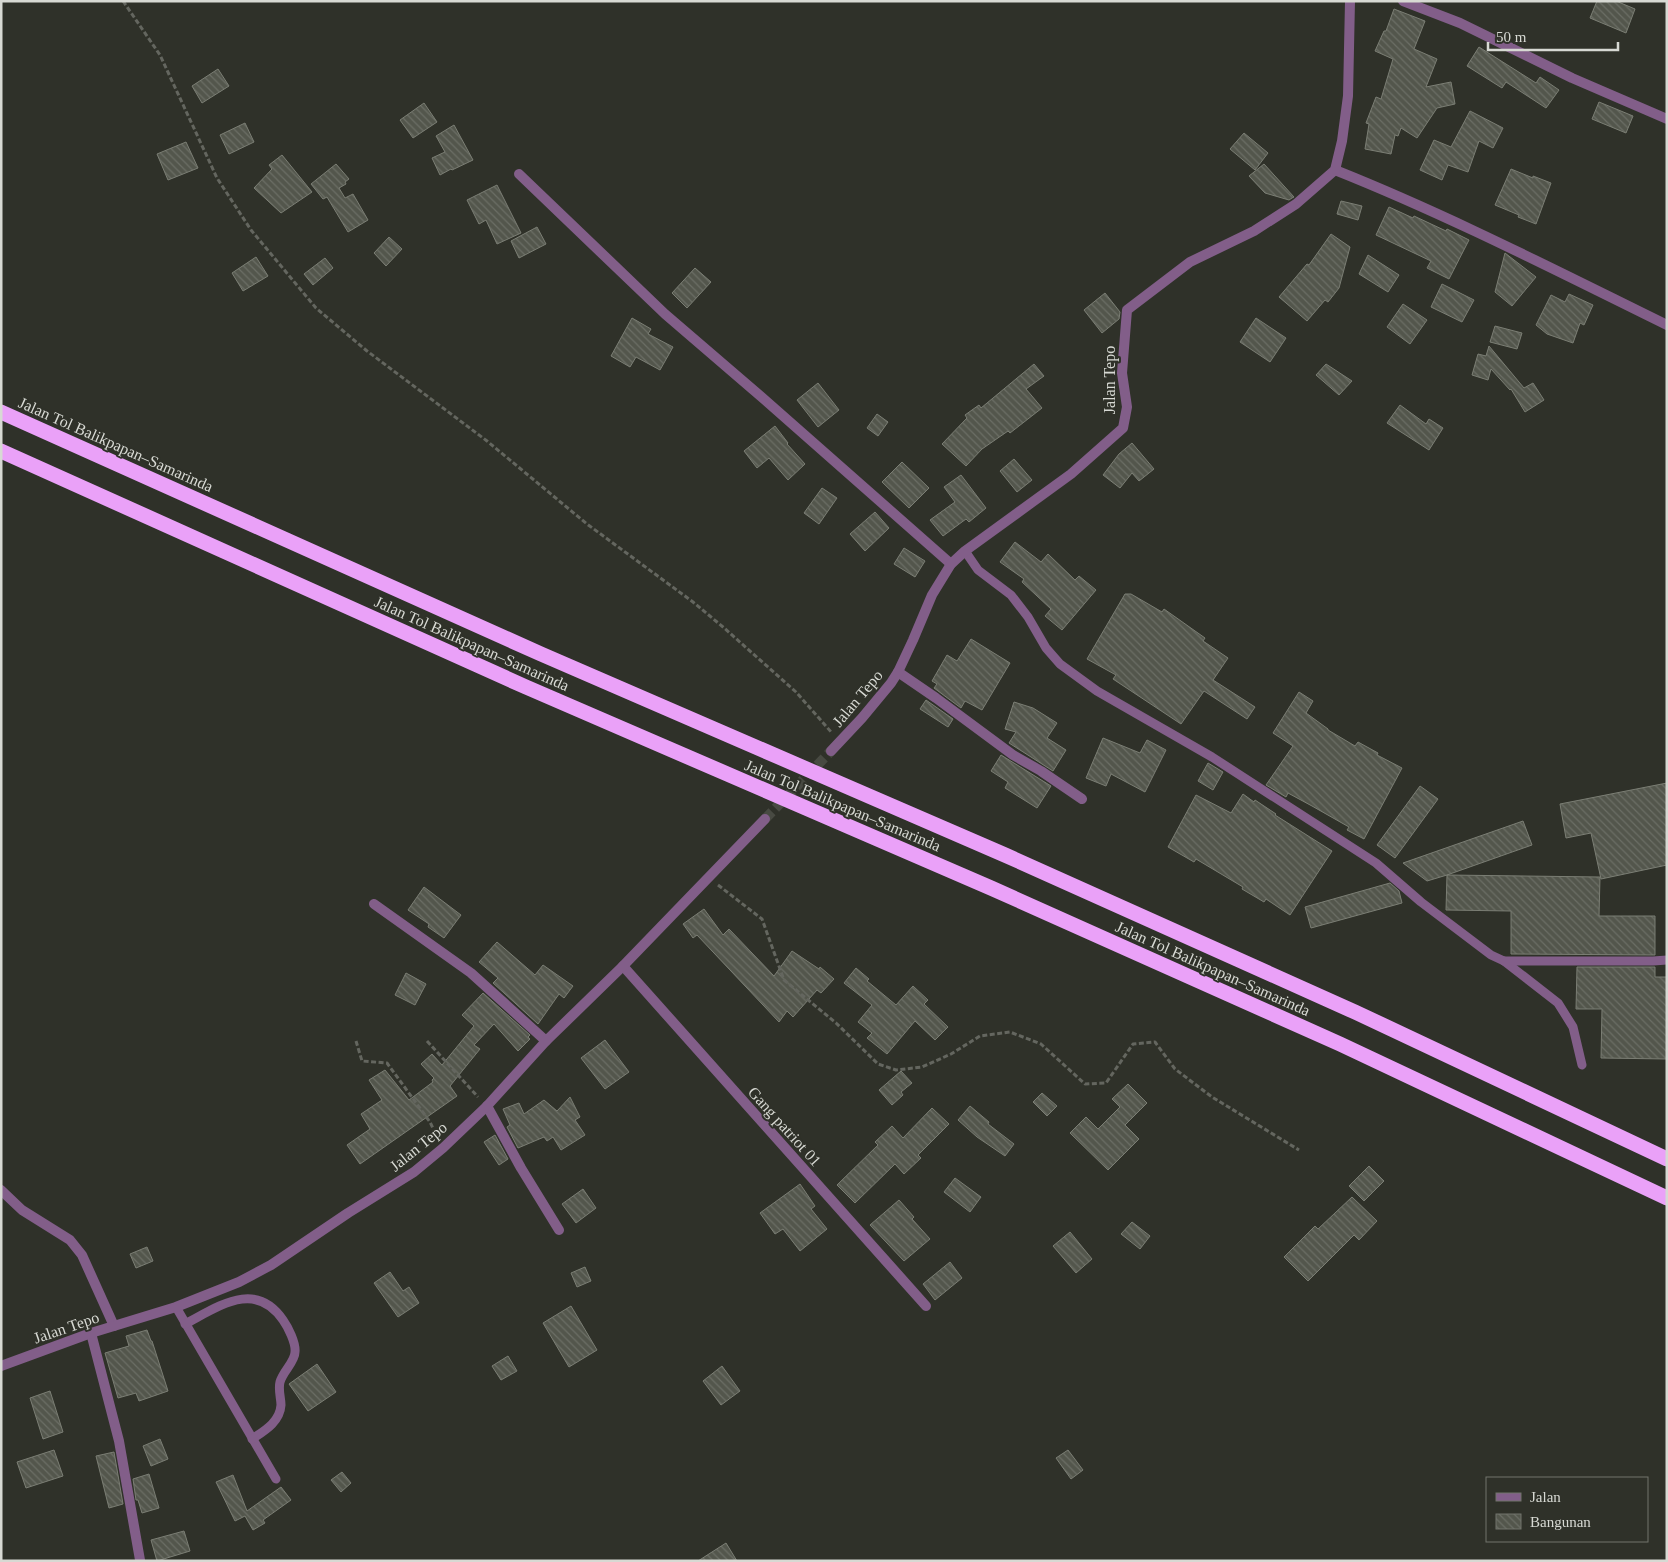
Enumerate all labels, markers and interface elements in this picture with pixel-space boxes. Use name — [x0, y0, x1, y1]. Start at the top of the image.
scale bar — [1488, 20, 1618, 52]
text: 50 m — [1496, 29, 1527, 45]
street label: Jalan Tepo — [1101, 346, 1119, 414]
street label: Jalan Tol Balikpapan–Samarinda — [16, 394, 216, 496]
street label: Jalan Tol Balikpapan–Samarinda — [372, 593, 572, 695]
street label: Jalan Tepo — [829, 667, 887, 731]
street label: Jalan Tol Balikpapan–Samarinda — [742, 756, 943, 855]
street label: Jalan Tol Balikpapan–Samarinda — [1113, 918, 1313, 1020]
street label: Gang patriot 01 — [744, 1083, 825, 1170]
street label: Jalan Tepo — [386, 1118, 451, 1175]
street label: Jalan Tepo — [31, 1308, 102, 1348]
legend — [1486, 1477, 1648, 1542]
text: Jalan — [1530, 1489, 1561, 1505]
text: Bangunan — [1530, 1514, 1591, 1530]

